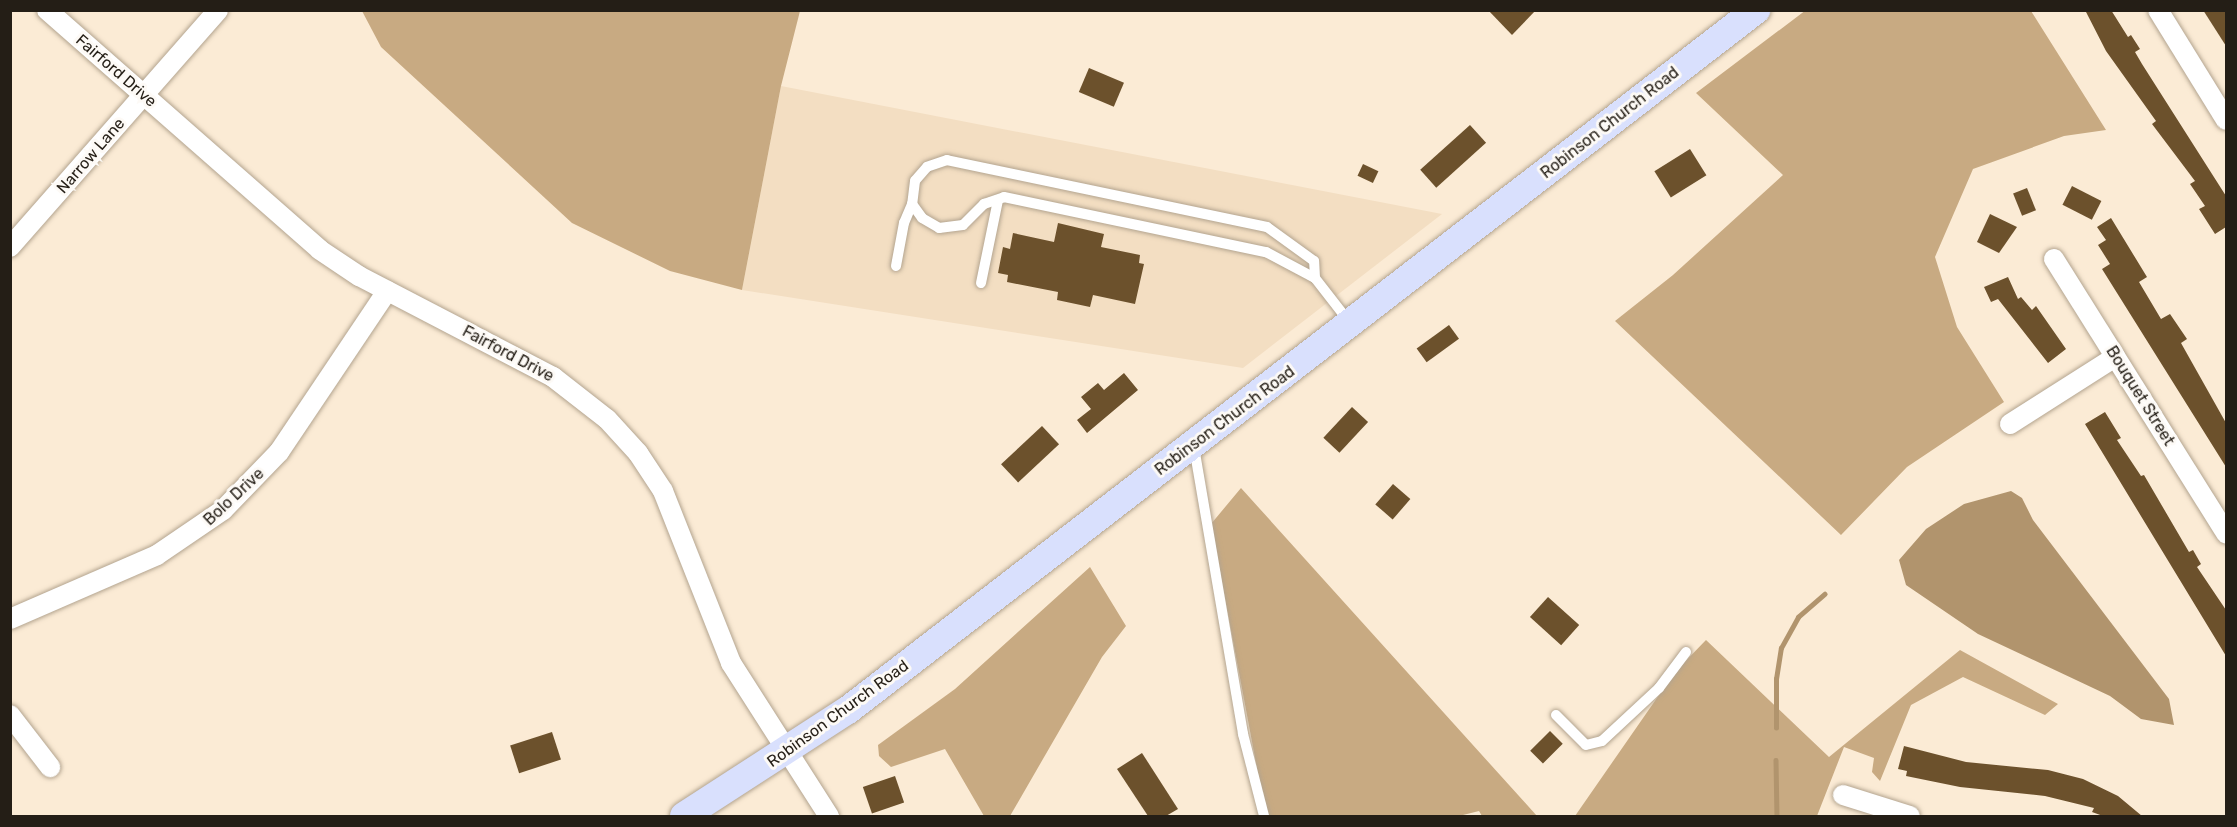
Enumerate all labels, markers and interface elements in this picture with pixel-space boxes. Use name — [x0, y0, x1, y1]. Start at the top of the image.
street label: Fairford Drive — [72, 31, 160, 111]
street label: Robinson Church Road — [1537, 63, 1683, 183]
street label: Narrow Lane — [53, 114, 129, 198]
street label: Fairford Drive — [459, 322, 557, 386]
street label: Bouquet Street — [2102, 343, 2178, 449]
street label: Robinson Church Road — [1151, 362, 1299, 480]
street label: Bolo Drive — [200, 464, 268, 530]
street label: Robinson Church Road — [764, 656, 912, 772]

